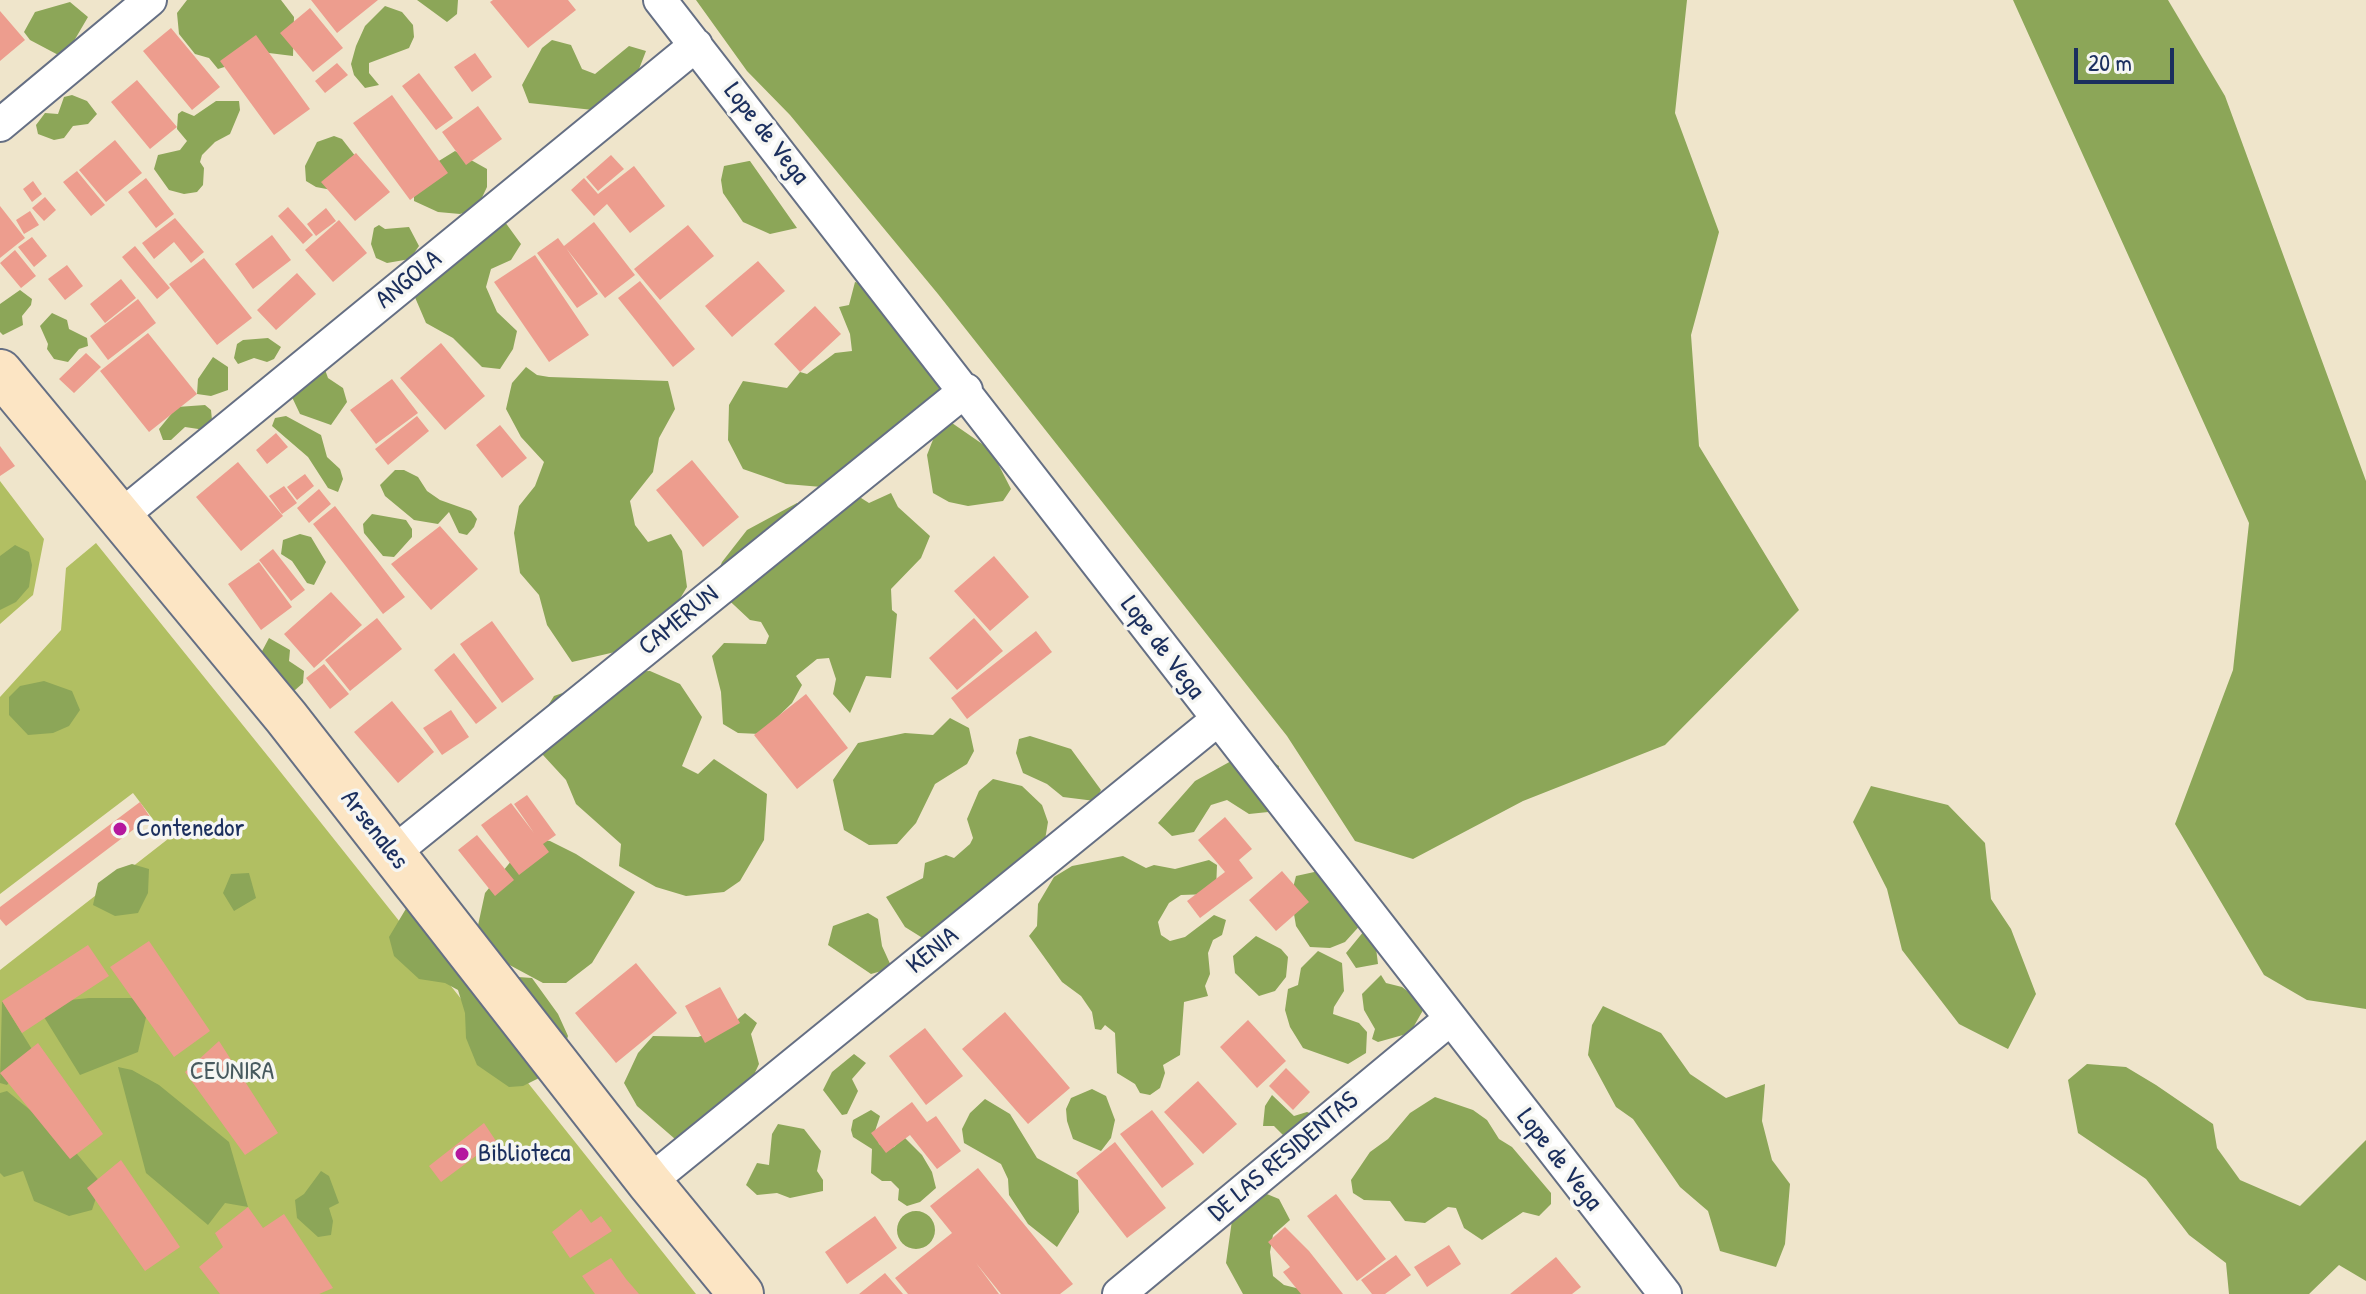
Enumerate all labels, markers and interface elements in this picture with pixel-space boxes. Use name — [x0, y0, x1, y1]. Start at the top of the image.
scale bar — [2078, 32, 2178, 82]
text: 20 m — [2088, 46, 2132, 78]
street label: Lope de Vega — [717, 77, 815, 191]
street label: ANGOLA — [370, 244, 448, 316]
street label: CAMERUN — [633, 579, 725, 663]
street label: Lope de Vega — [1113, 590, 1211, 706]
street label: Arsenales — [333, 784, 415, 876]
place label: Contenedor — [136, 813, 244, 845]
marker: Contenedor — [111, 820, 129, 838]
street label: KENIA — [901, 921, 965, 981]
park label: CEUNIRA — [190, 1056, 274, 1088]
street label: DE LAS RESIDENTAS — [1203, 1085, 1365, 1229]
street label: Lope de Vega — [1510, 1103, 1608, 1217]
place label: Biblioteca — [478, 1138, 571, 1170]
marker: Biblioteca — [453, 1145, 471, 1163]

